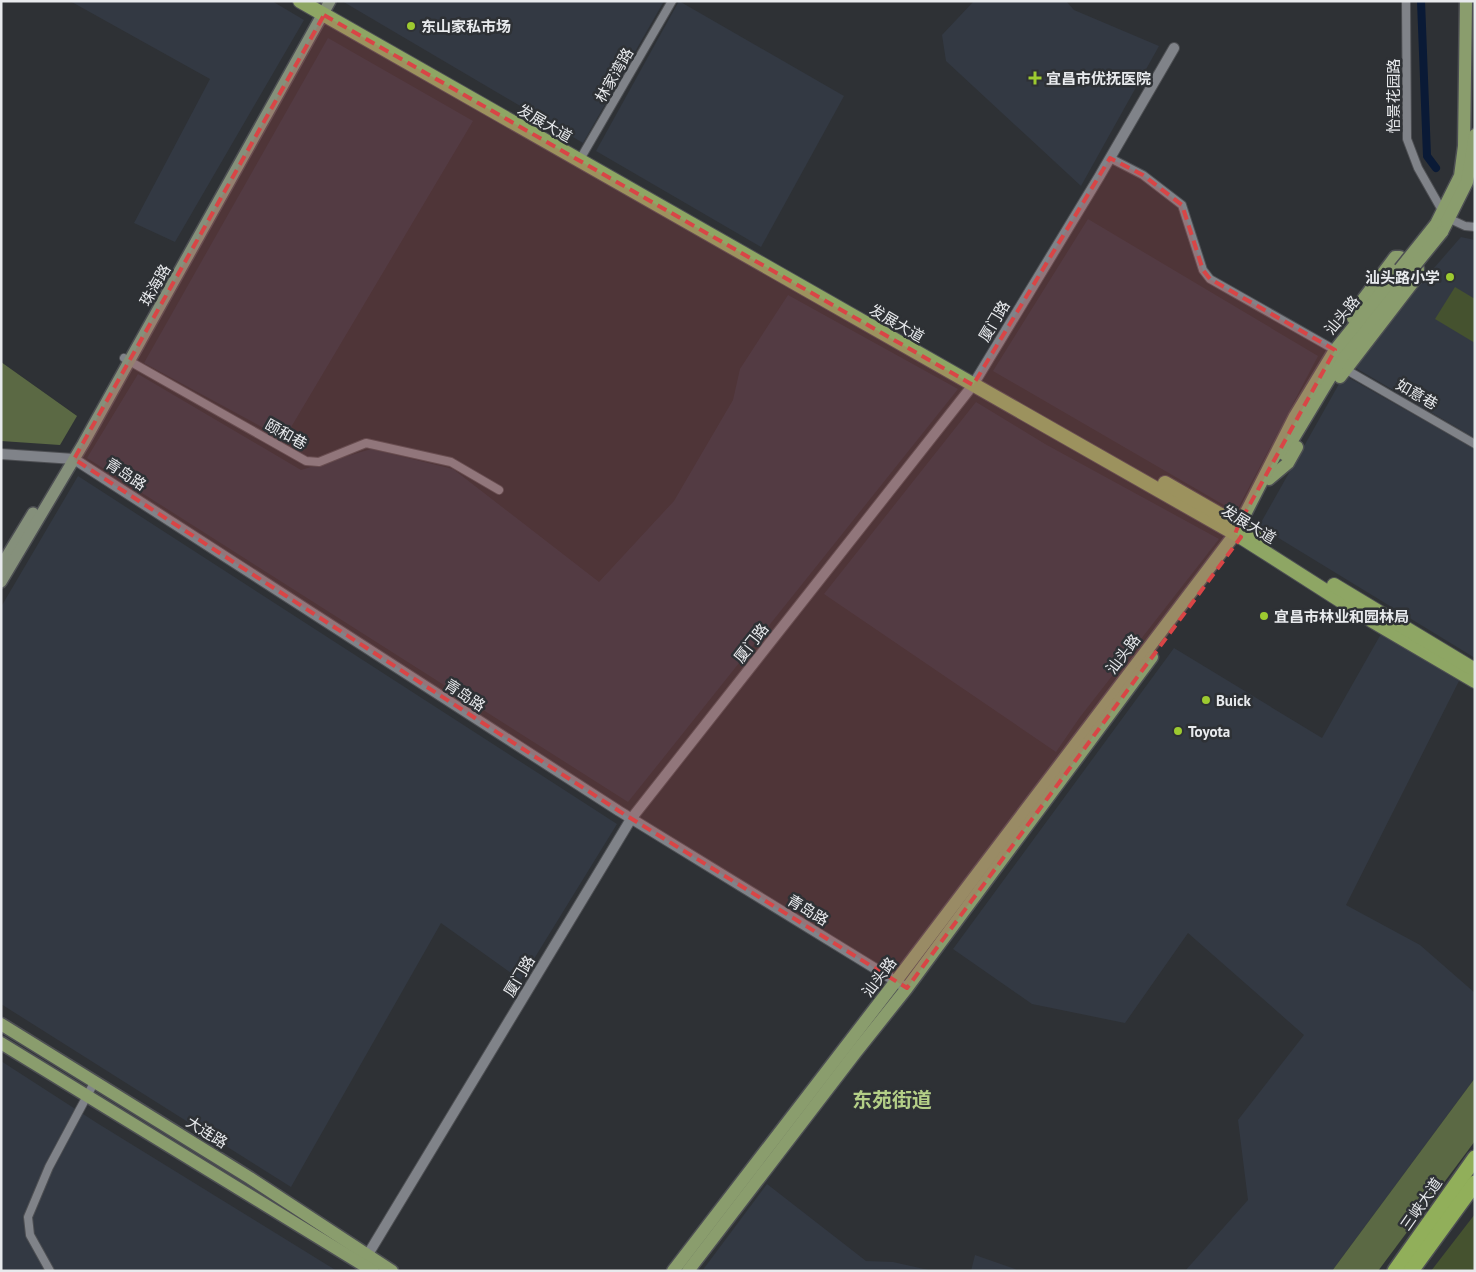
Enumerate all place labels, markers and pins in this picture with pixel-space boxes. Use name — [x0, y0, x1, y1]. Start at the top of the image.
place label: 东山家私市场 — [421, 17, 511, 36]
marker: 东山家私市场 — [405, 20, 417, 32]
place label: 宜昌市优抚医院 — [1046, 69, 1151, 88]
marker: 宜昌市优抚医院 — [1028, 71, 1042, 85]
place label: 汕头路小学 — [1365, 268, 1440, 287]
marker: 汕头路小学 — [1444, 271, 1456, 283]
place label: 宜昌市林业和园林局 — [1274, 607, 1409, 626]
marker: 宜昌市林业和园林局 — [1258, 610, 1270, 622]
place label: Buick — [1216, 691, 1251, 710]
marker: Buick — [1200, 694, 1212, 706]
place label: Toyota — [1188, 722, 1230, 741]
marker: Toyota — [1172, 725, 1184, 737]

